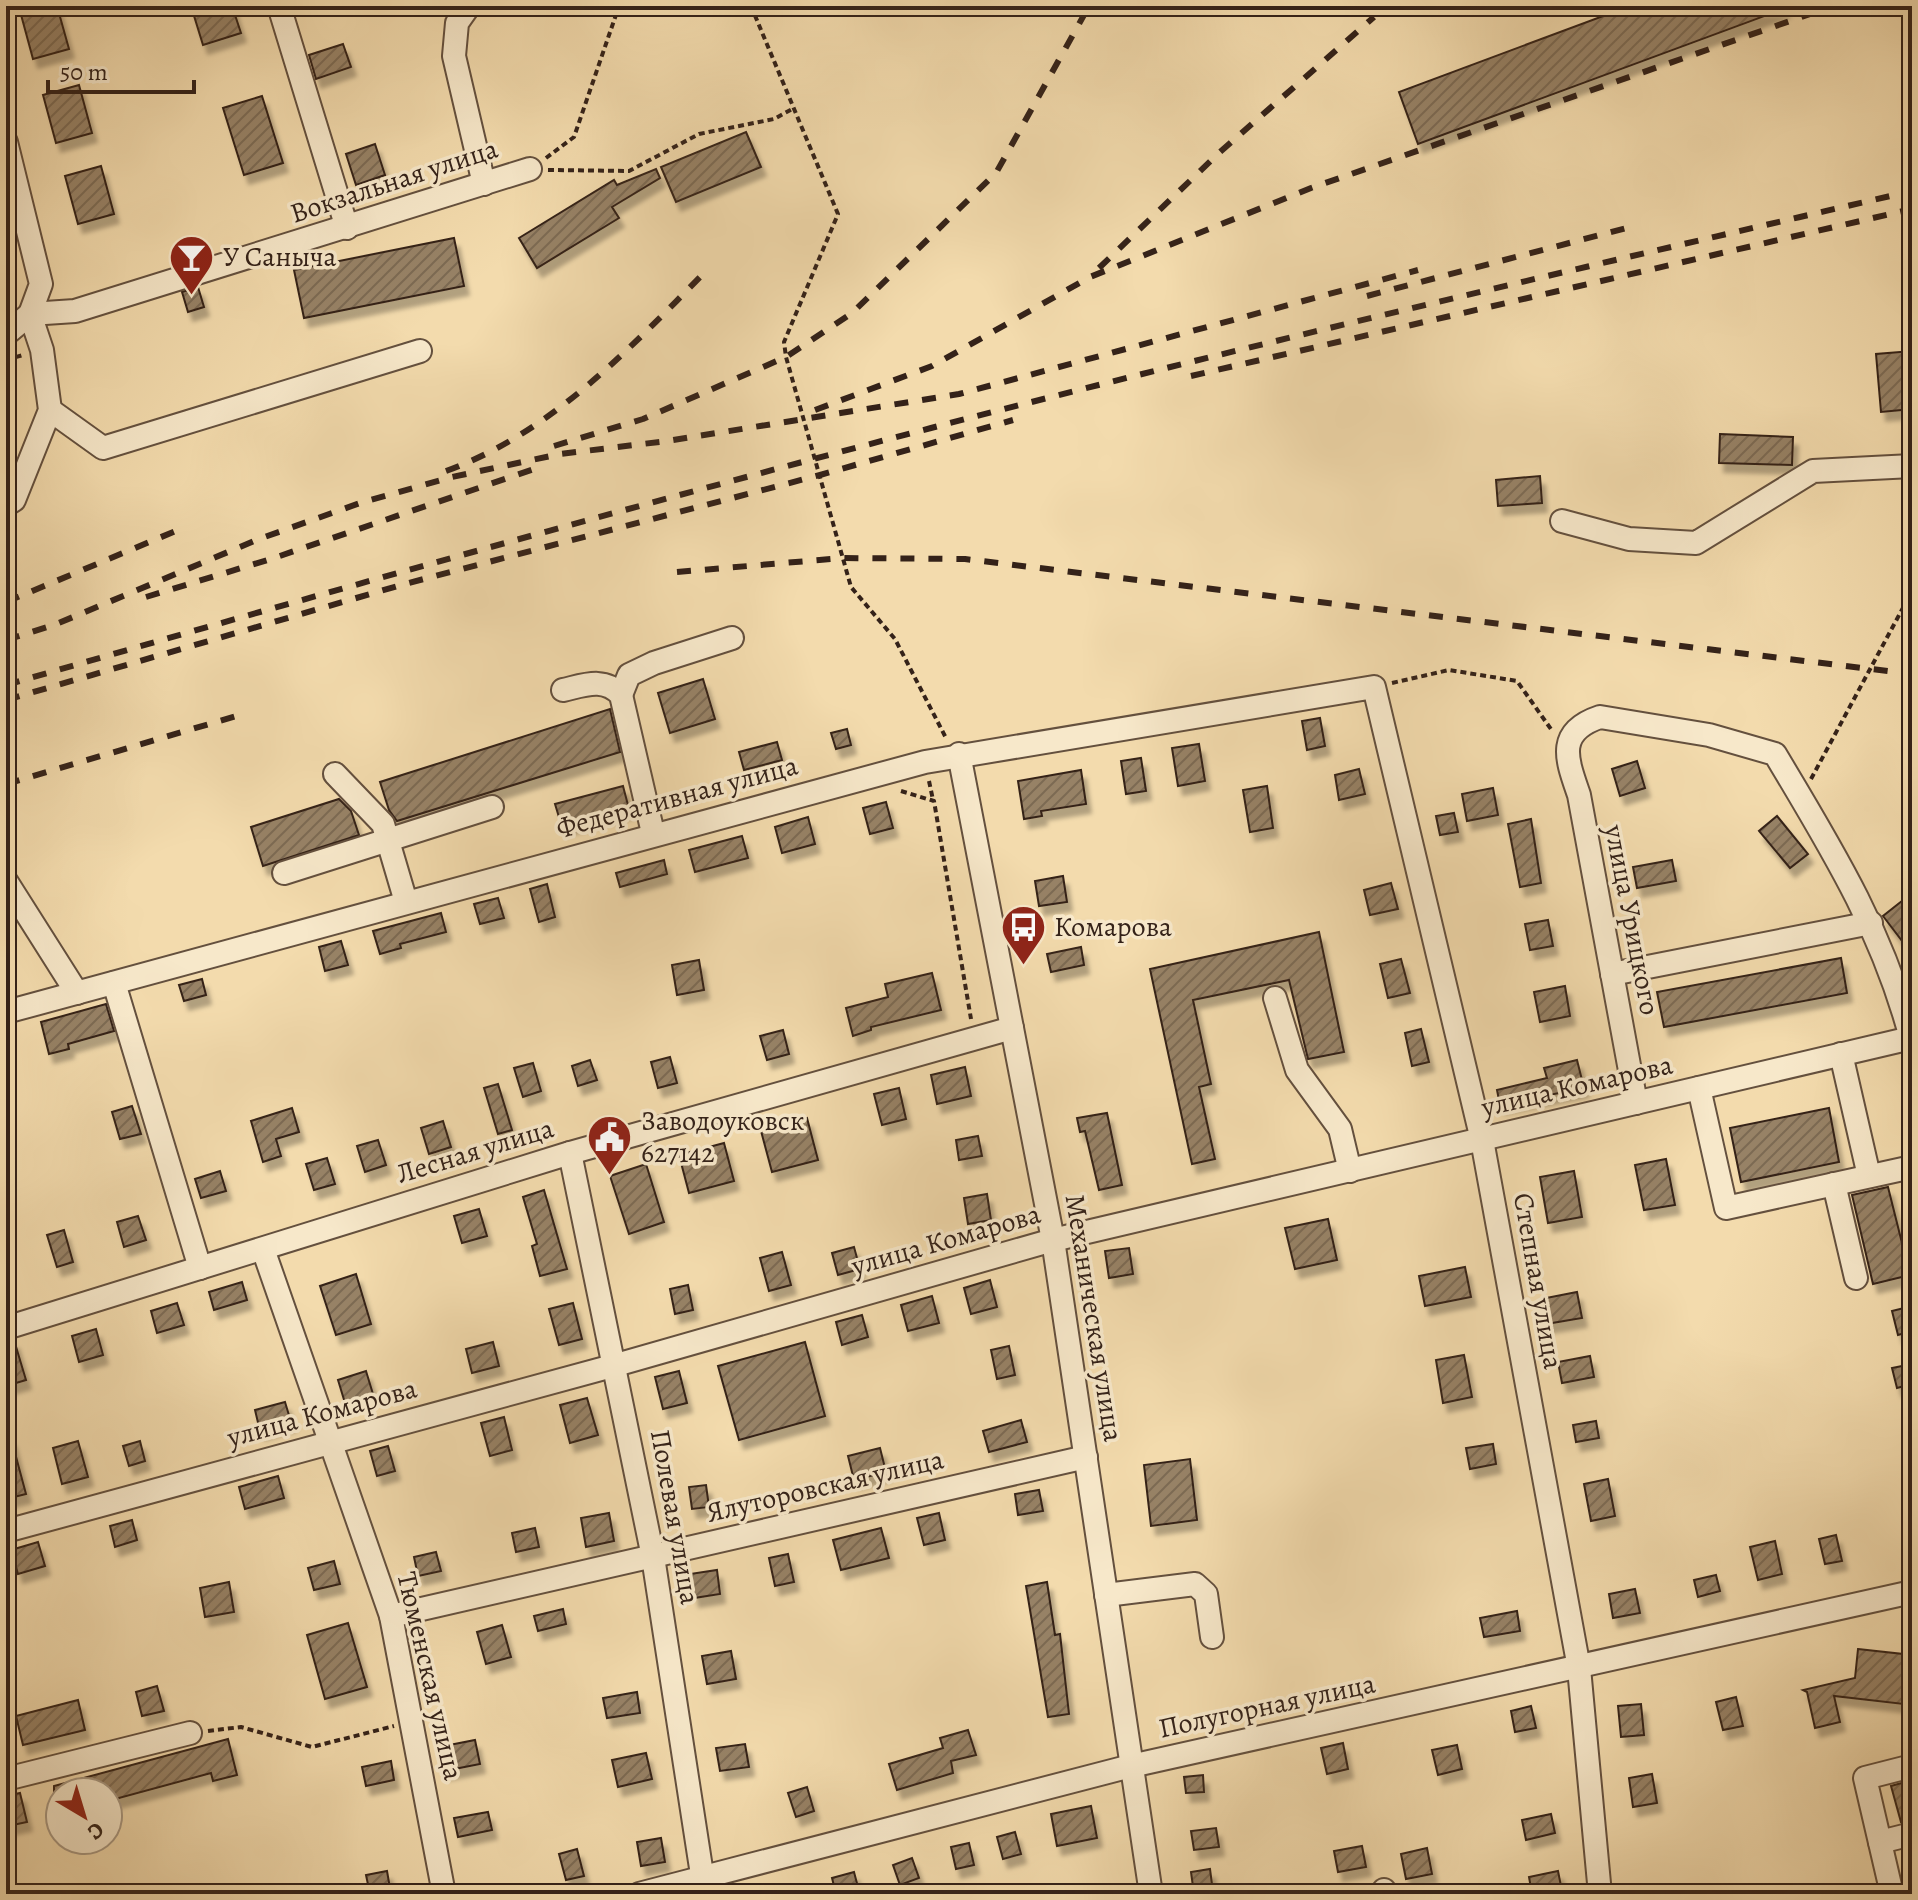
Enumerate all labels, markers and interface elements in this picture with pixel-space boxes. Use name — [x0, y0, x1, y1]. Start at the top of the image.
scale bar — [48, 44, 194, 94]
text: 50 m — [60, 56, 108, 88]
street label: Вокзальная улица — [285, 130, 503, 232]
bar icon: У Саныча — [168, 233, 216, 296]
place label: У Саныча — [223, 238, 337, 276]
street label: Федеративная улица — [552, 746, 802, 848]
street label: улица Урицкого — [1595, 821, 1669, 1018]
bus stop icon: Комарова — [999, 903, 1047, 966]
place label: Комарова — [1054, 908, 1172, 946]
street label: улица Комарова — [1477, 1046, 1676, 1127]
place label: Заводоуковск 627142 — [641, 1102, 804, 1172]
street label: Лесная улица — [392, 1109, 558, 1193]
public building icon: Заводоуковск 627142 — [586, 1113, 634, 1176]
street label: Степная улица — [1504, 1190, 1572, 1372]
street label: Механическая улица — [1056, 1192, 1132, 1444]
street label: улица Комарова — [846, 1195, 1045, 1285]
street label: улица Комарова — [222, 1369, 421, 1457]
street label: Полевая улица — [641, 1427, 709, 1608]
street label: Ялуторовская улица — [703, 1440, 947, 1532]
street label: Тюменская улица — [388, 1568, 472, 1784]
street label: Полугорная улица — [1155, 1664, 1379, 1747]
north arrow — [44, 1776, 124, 1856]
text: С — [81, 1815, 110, 1847]

